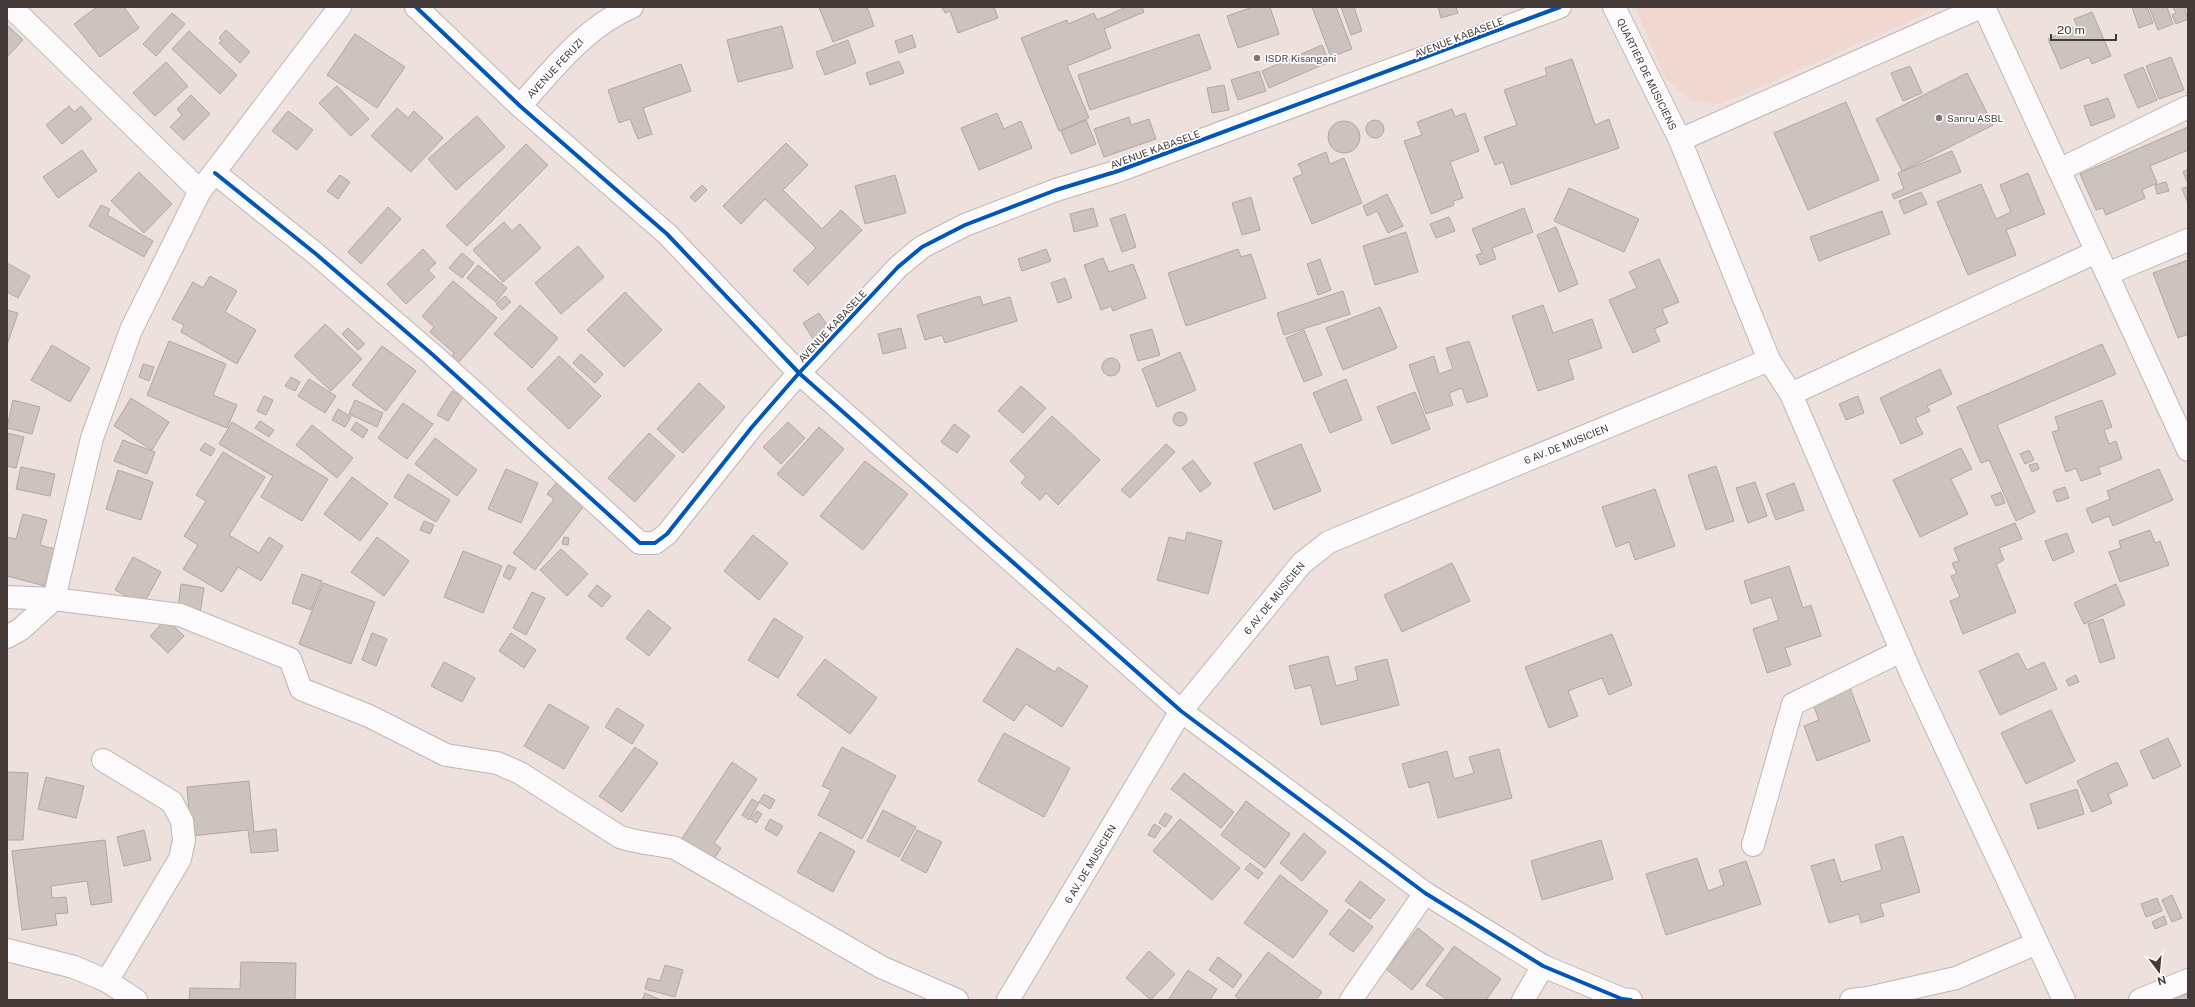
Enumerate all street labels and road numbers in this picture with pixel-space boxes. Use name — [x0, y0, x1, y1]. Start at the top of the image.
street label: AVENUE KABASELE — [1413, 14, 1505, 60]
street label: QUARTIER DE MUSICIENS — [1615, 16, 1679, 132]
street label: AVENUE FERUZI — [524, 36, 586, 100]
street label: AVENUE KABASELE — [1108, 127, 1202, 171]
street label: AVENUE KABASELE — [795, 287, 869, 365]
street label: 6 AV. DE MUSICIEN — [1522, 422, 1610, 466]
street label: 6 AV. DE MUSICIEN — [1241, 559, 1307, 637]
street label: 6 AV. DE MUSICIEN — [1062, 822, 1118, 906]

